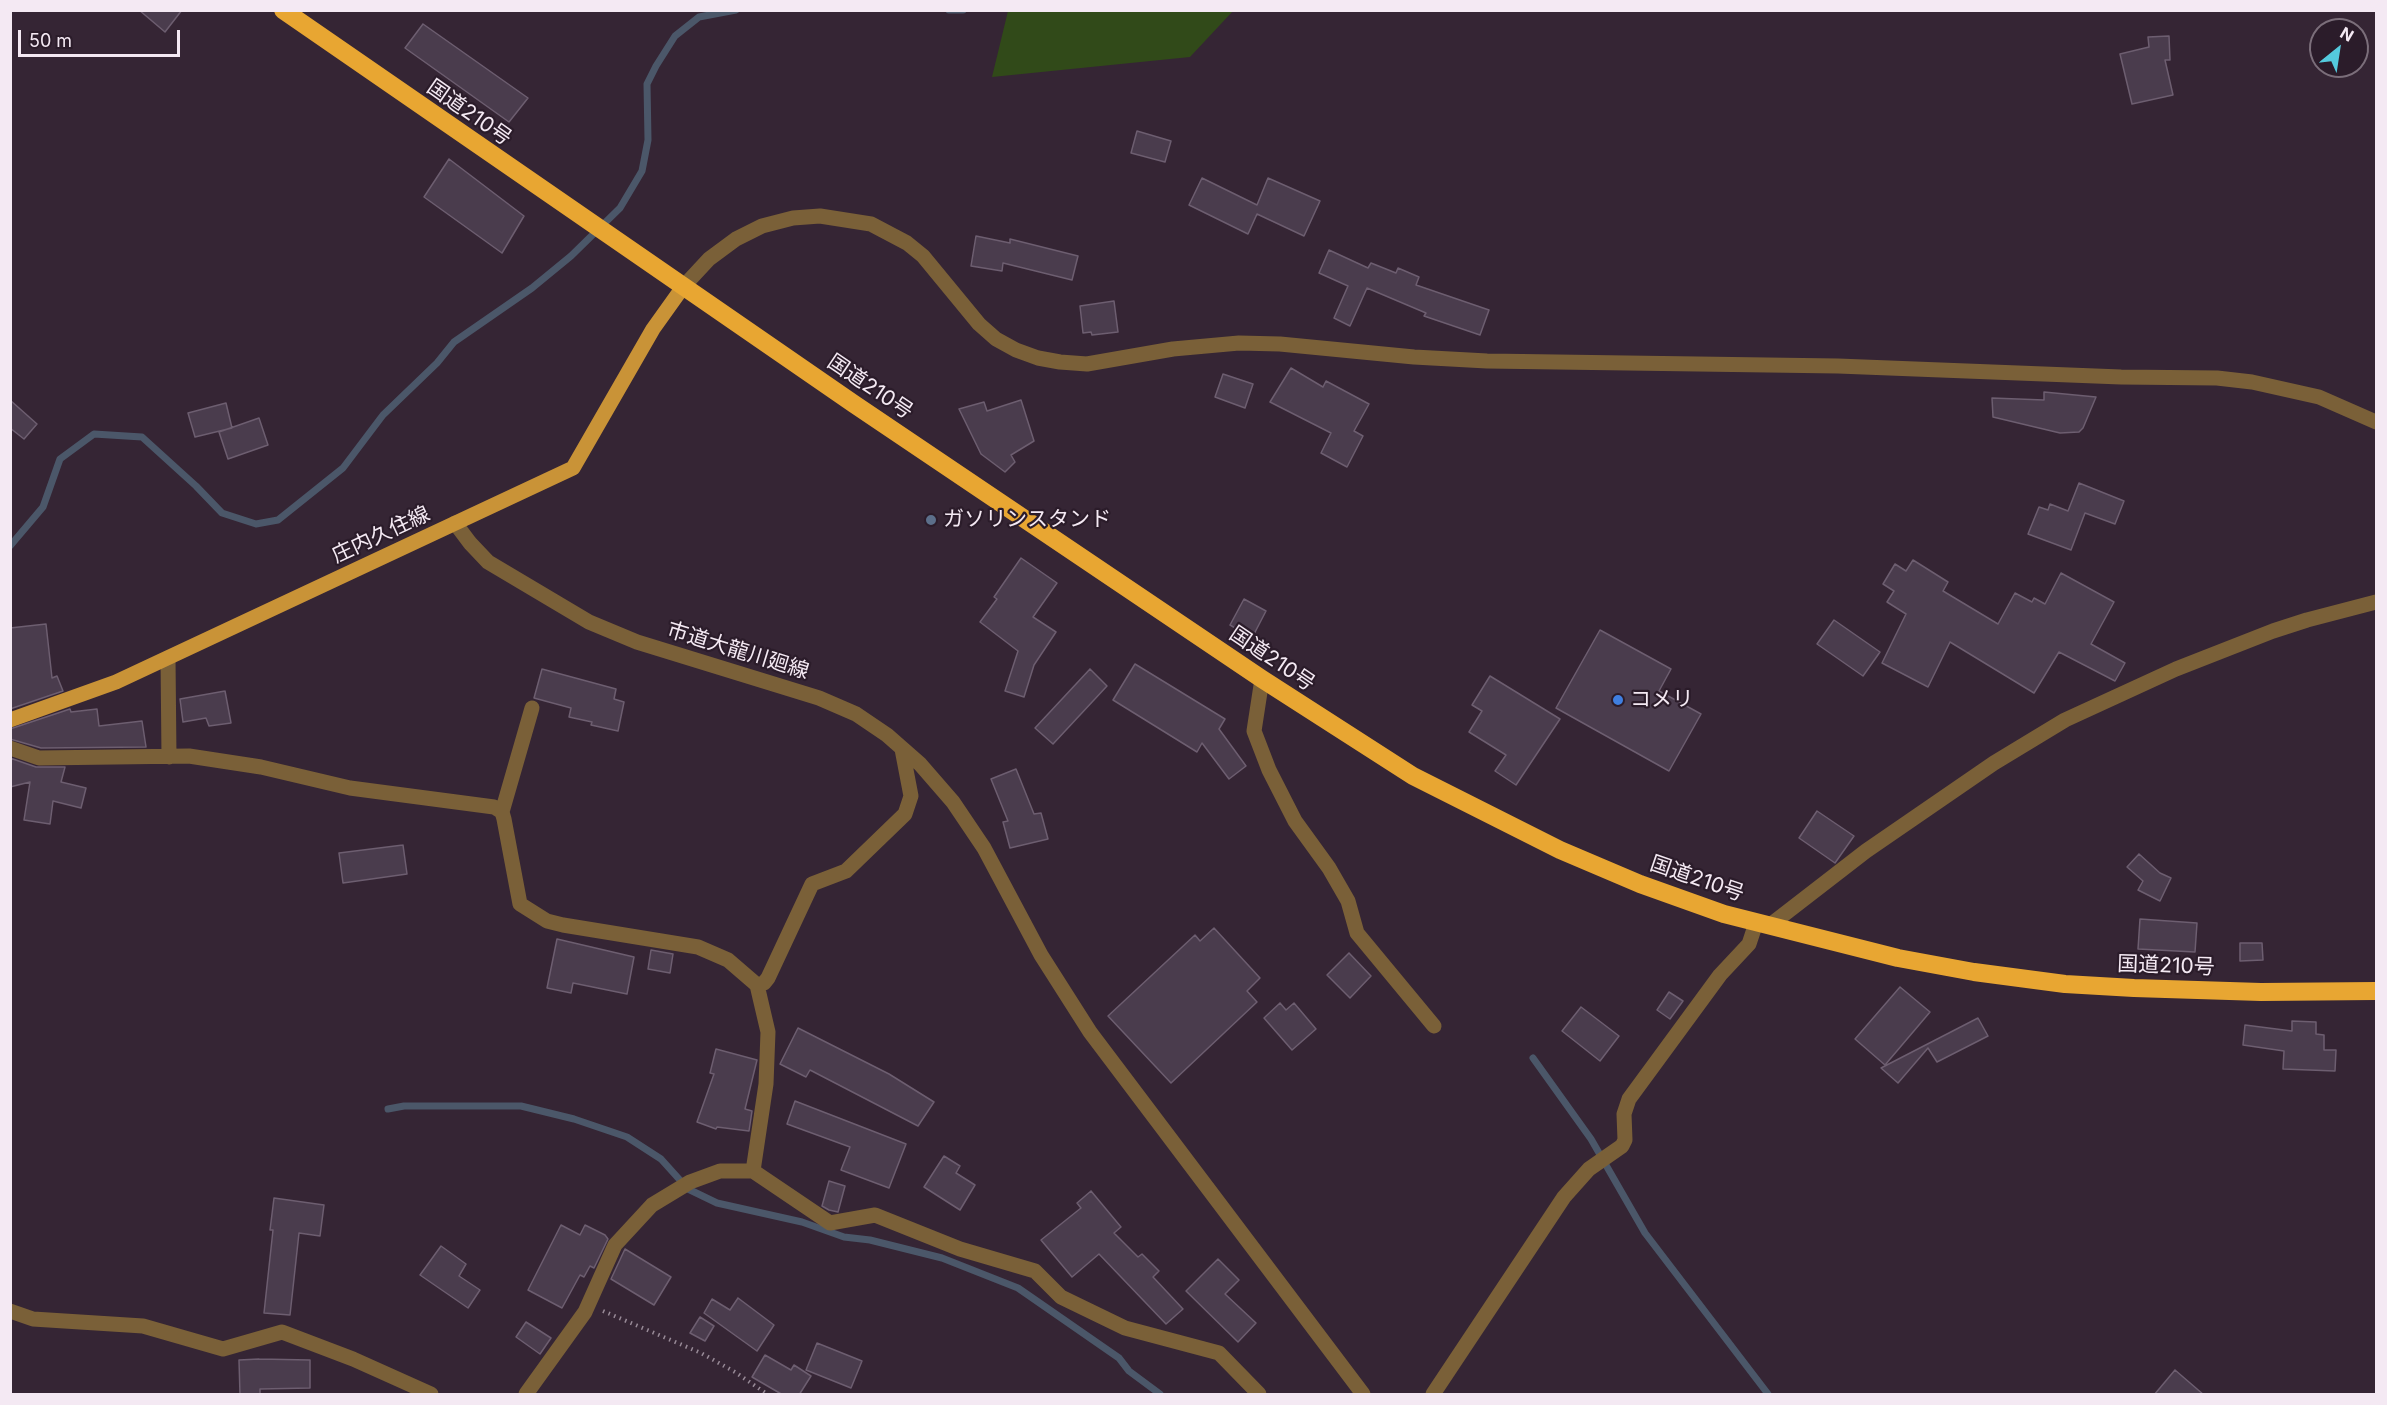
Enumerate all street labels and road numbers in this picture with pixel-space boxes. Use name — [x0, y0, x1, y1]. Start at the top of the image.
street label: 国道210号 — [422, 75, 516, 151]
street label: 国道210号 — [822, 349, 918, 425]
street label: 庄内久住線 — [328, 501, 434, 569]
street label: 市道大龍川廻線 — [664, 617, 812, 685]
street label: 国道210号 — [1224, 621, 1320, 697]
street label: 国道210号 — [1647, 851, 1747, 907]
street label: 国道210号 — [2117, 952, 2215, 980]

